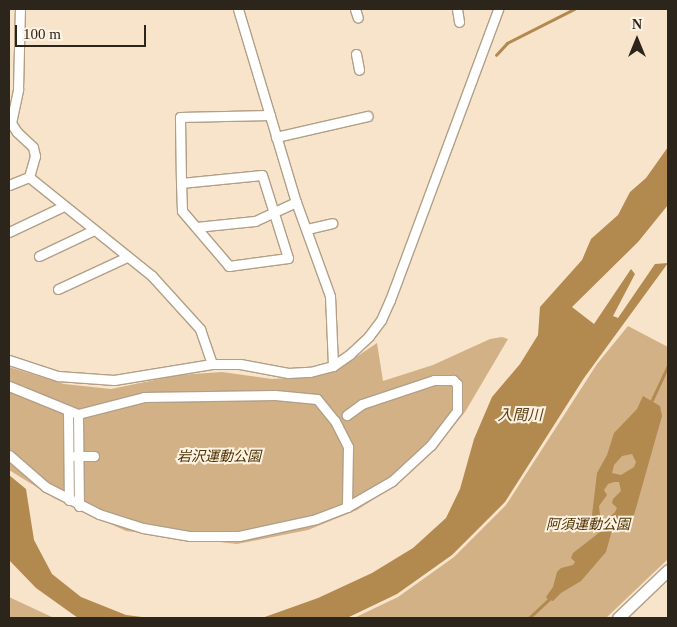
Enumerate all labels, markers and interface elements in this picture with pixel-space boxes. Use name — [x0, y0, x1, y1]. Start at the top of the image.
scale bar — [18, 15, 149, 47]
north arrow — [612, 15, 662, 65]
text: N — [632, 17, 642, 32]
text: 100 m — [23, 26, 61, 42]
water label: 入間川 — [498, 407, 542, 425]
park label: 岩沢運動公園 — [177, 449, 261, 465]
park label: 阿須運動公園 — [546, 517, 630, 533]

